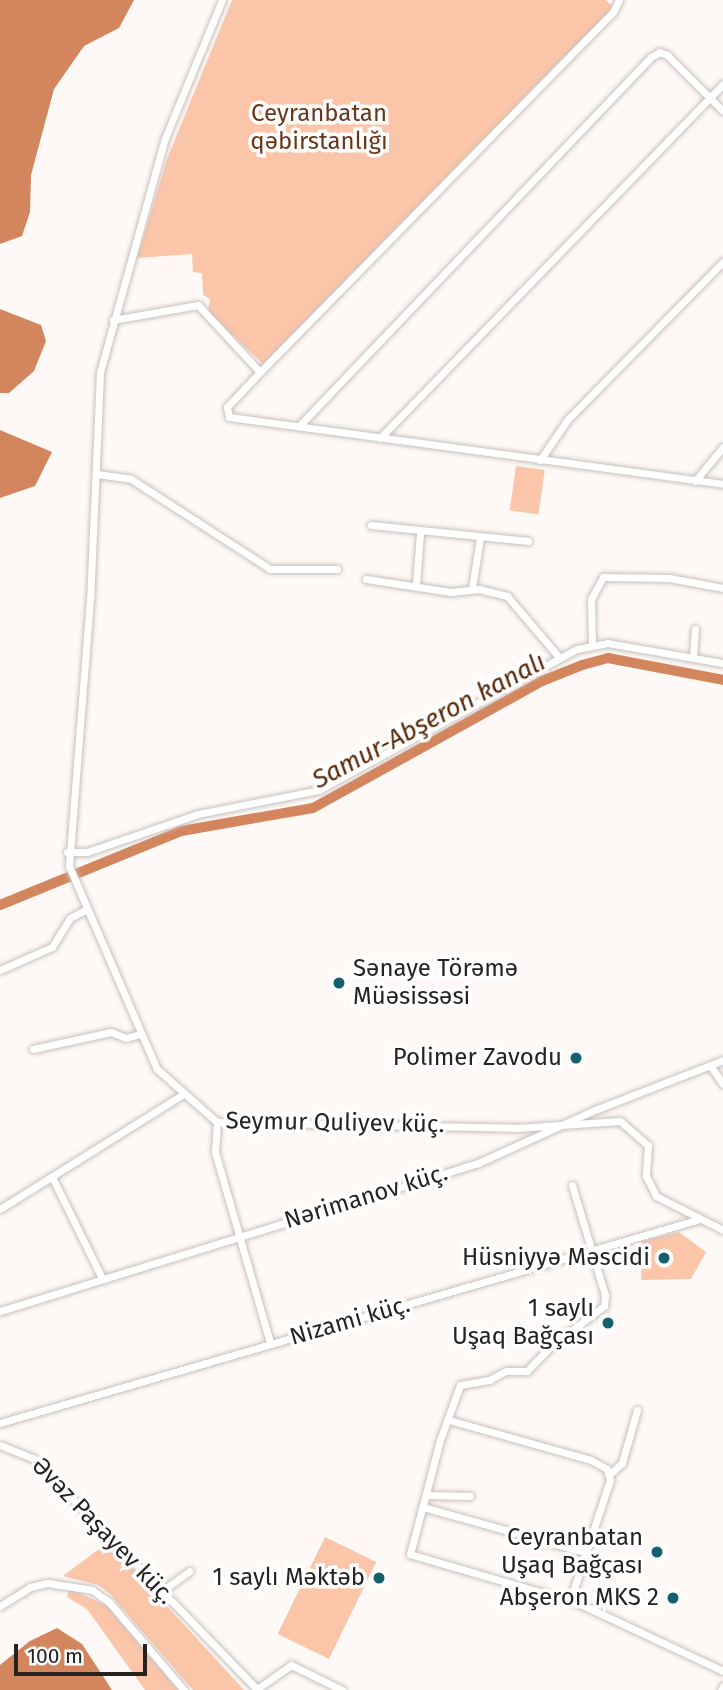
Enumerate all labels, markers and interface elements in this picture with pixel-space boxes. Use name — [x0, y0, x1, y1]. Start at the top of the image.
park label: Ceyranbatan qəbirstanlığı — [250, 100, 388, 156]
water label: Samur-Abşeron kanalı — [307, 646, 551, 796]
place label: Sənaye Törəmə Müəsissəsi — [353, 955, 518, 1011]
marker: Sənaye Törəmə Müəsissəsi — [331, 975, 347, 991]
place label: Polimer Zavodu — [393, 1044, 562, 1072]
marker: Polimer Zavodu — [568, 1050, 584, 1066]
street label: Seymur Quliyev küç. — [225, 1107, 445, 1139]
street label: Nərimanov küç. — [281, 1159, 451, 1235]
place label: Hüsniyyə Məscidi — [462, 1244, 650, 1272]
marker: Hüsniyyə Məscidi — [656, 1250, 672, 1266]
street label: Nizami küç. — [287, 1290, 413, 1352]
place label: 1 saylı Uşaq Bağçası — [452, 1295, 594, 1351]
marker: 1 saylı Uşaq Bağçası — [600, 1315, 616, 1331]
street label: Əvəz Paşayev küç. — [26, 1452, 180, 1610]
place label: Ceyranbatan Uşaq Bağçası — [501, 1524, 643, 1580]
marker: Ceyranbatan Uşaq Bağçası — [649, 1544, 665, 1560]
place label: 1 saylı Məktəb — [213, 1564, 365, 1592]
marker: 1 saylı Məktəb — [371, 1570, 387, 1586]
place label: Abşeron MKS 2 — [500, 1584, 659, 1612]
marker: Abşeron MKS 2 — [665, 1590, 681, 1606]
scale bar — [18, 1630, 150, 1674]
text: 100 m — [27, 1643, 83, 1669]

